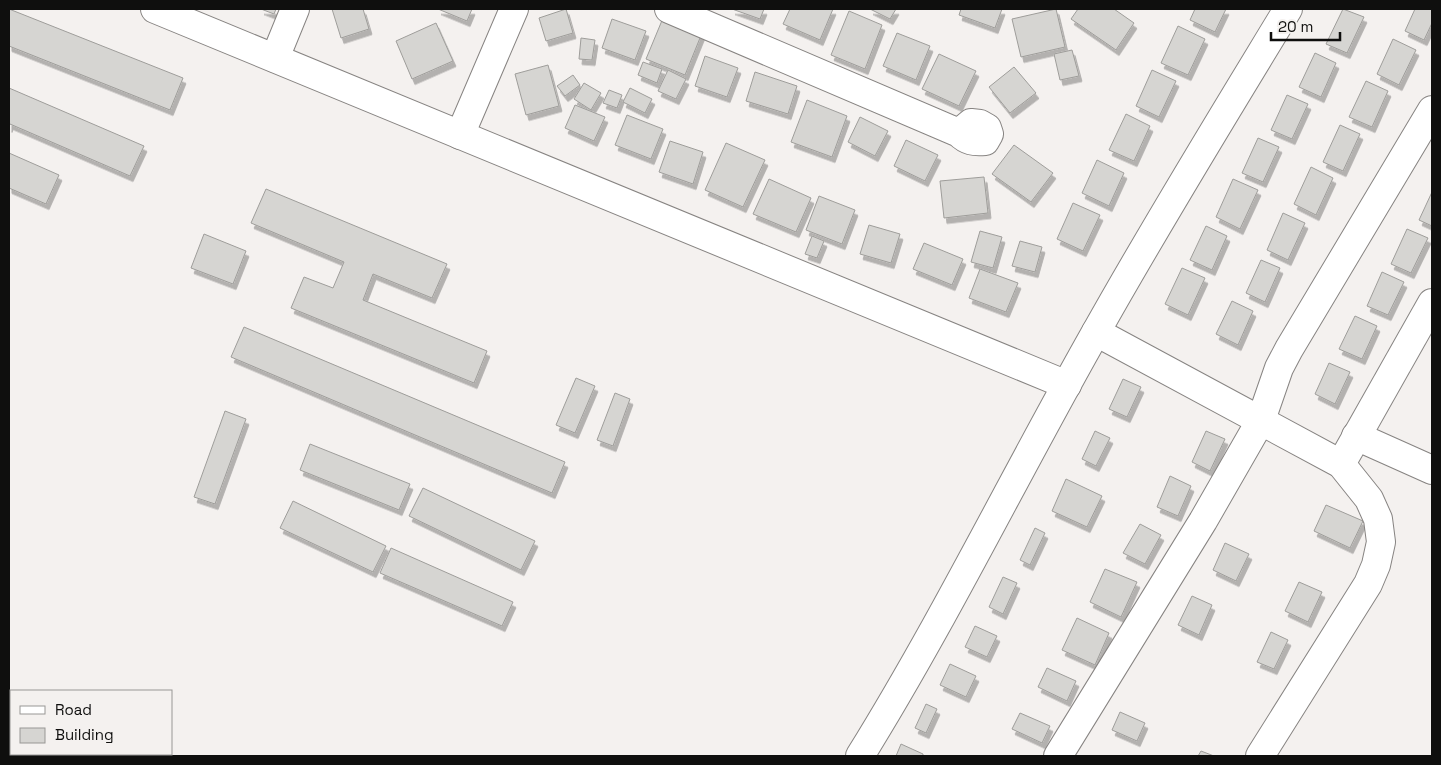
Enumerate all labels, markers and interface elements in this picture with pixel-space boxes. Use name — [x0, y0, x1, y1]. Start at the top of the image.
scale bar — [1271, 10, 1340, 42]
text: 20 m — [1278, 17, 1313, 36]
legend — [10, 690, 172, 755]
text: Road — [55, 700, 92, 719]
text: Building — [55, 725, 114, 744]

